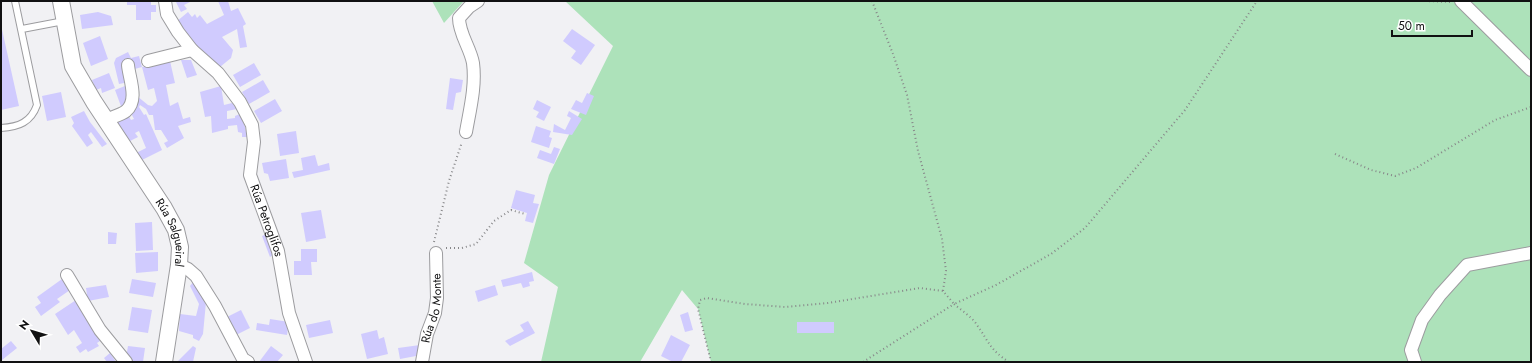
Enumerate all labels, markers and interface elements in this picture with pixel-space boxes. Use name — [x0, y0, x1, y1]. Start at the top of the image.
scale bar — [1392, 12, 1472, 38]
text: 50 m — [1398, 17, 1425, 35]
street label: Rúa Petroglifos — [245, 182, 288, 258]
street label: Rúa Salgueiral — [151, 195, 189, 268]
street label: Rúa do Monte — [417, 273, 446, 344]
north arrow — [12, 311, 52, 351]
text: N — [15, 316, 33, 333]

